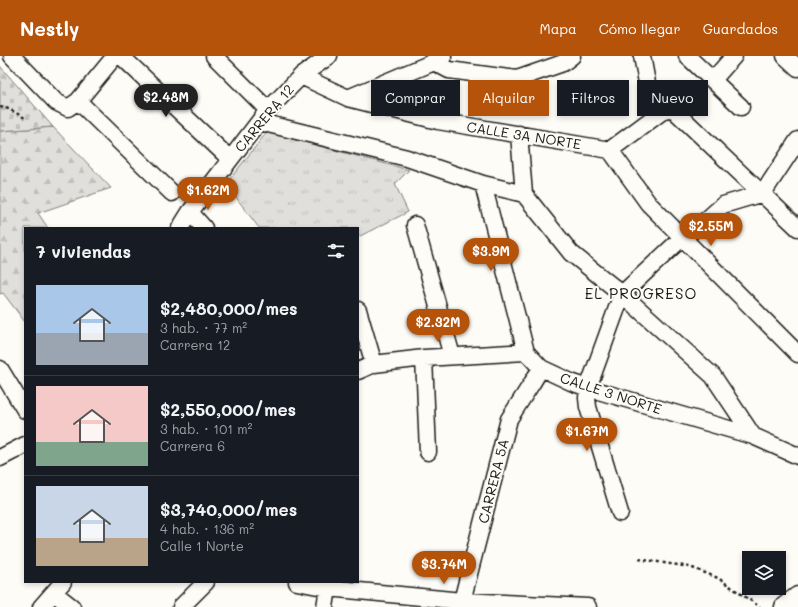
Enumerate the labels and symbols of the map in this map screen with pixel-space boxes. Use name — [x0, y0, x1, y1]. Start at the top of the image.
street label: CARRERA 12 — [230, 80, 298, 156]
pin: $2.48M — [133, 84, 199, 118]
street label: CALLE 3A NORTE — [465, 117, 583, 153]
pin: $1.62M — [175, 177, 241, 211]
pin: $2.55M — [678, 213, 744, 247]
pin: $3.9M — [463, 238, 519, 272]
district label: EL PROGRESO — [585, 283, 697, 303]
pin: $2.32M — [405, 309, 471, 343]
street label: CALLE 3 NORTE — [558, 368, 664, 418]
pin: $1.67M — [554, 418, 620, 452]
street label: CARRERA 5A — [473, 437, 513, 525]
pin: $3.74M — [411, 551, 477, 585]

